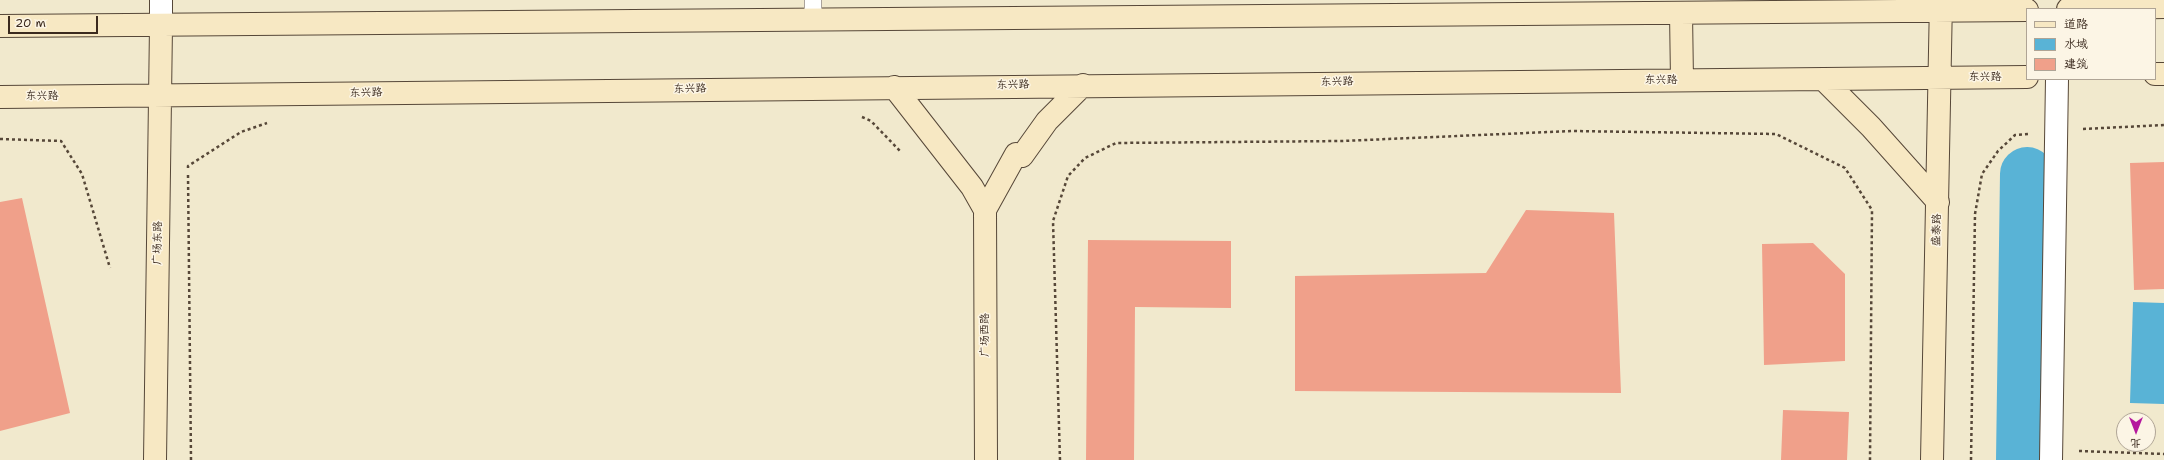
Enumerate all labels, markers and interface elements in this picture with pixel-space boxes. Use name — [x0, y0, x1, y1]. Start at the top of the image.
scale bar — [10, 8, 100, 34]
legend — [2026, 8, 2156, 80]
text: 20 m — [15, 15, 46, 31]
text: 道路 — [2064, 16, 2088, 32]
text: 水域 — [2064, 36, 2088, 52]
text: 建筑 — [2064, 56, 2088, 72]
street label: 东兴路 — [1969, 70, 2001, 84]
street label: 东兴路 — [1645, 73, 1677, 87]
street label: 东兴路 — [1320, 75, 1354, 89]
street label: 东兴路 — [996, 78, 1030, 92]
street label: 东兴路 — [673, 82, 707, 96]
street label: 东兴路 — [349, 86, 383, 100]
street label: 东兴路 — [26, 89, 58, 103]
street label: 盛泰路 — [1930, 213, 1944, 247]
street label: 广场东路 — [151, 221, 165, 265]
street label: 广场西路 — [978, 313, 992, 357]
north arrow — [2116, 412, 2156, 452]
text: 北 — [2131, 436, 2142, 451]

